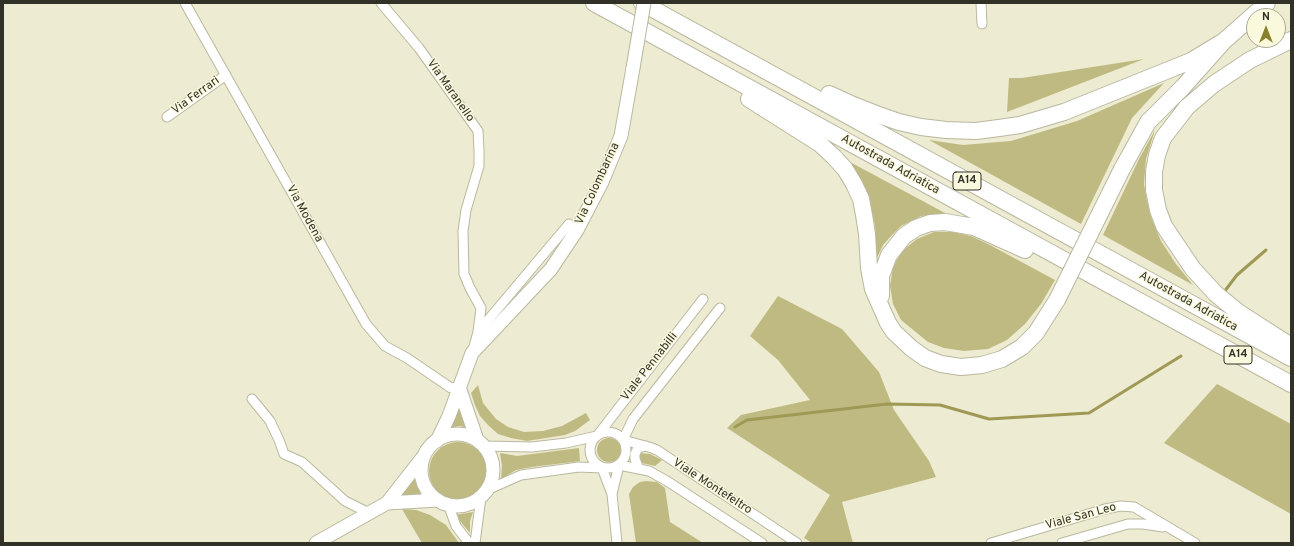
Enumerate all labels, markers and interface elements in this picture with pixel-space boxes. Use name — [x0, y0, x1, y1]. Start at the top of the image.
north arrow — [1246, 8, 1286, 48]
text: N — [1262, 10, 1270, 24]
street label: Via Maranello — [423, 57, 477, 125]
street label: Via Ferrari — [169, 74, 223, 118]
street label: Autostrada Adriatica — [838, 132, 942, 198]
street label: Via Colombarina — [573, 141, 623, 227]
road number: A14 — [953, 172, 981, 190]
street label: Via Modena — [282, 183, 326, 245]
street label: Autostrada Adriatica — [1136, 269, 1240, 335]
street label: Viale Pennabilli — [619, 330, 681, 404]
road number: A14 — [1224, 346, 1252, 364]
street label: Viale Montefeltro — [670, 456, 754, 518]
street label: Viale San Leo — [1044, 501, 1118, 533]

